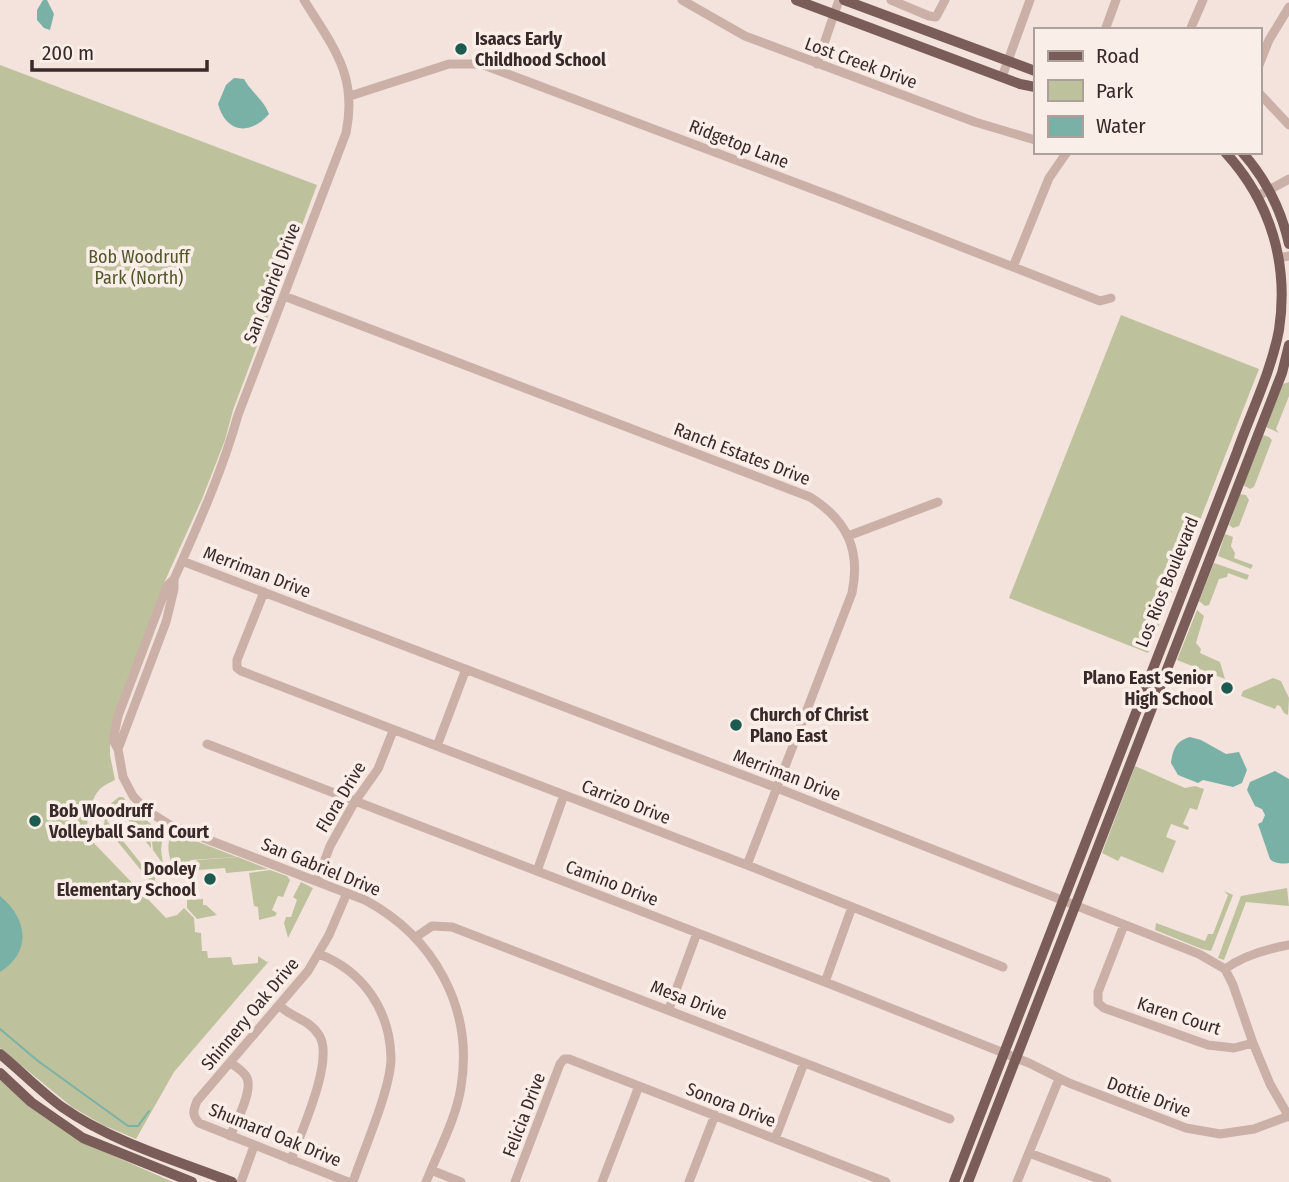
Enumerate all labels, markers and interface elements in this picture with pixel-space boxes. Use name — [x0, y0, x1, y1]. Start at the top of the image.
scale bar — [32, 28, 206, 72]
place label: Isaacs Early Childhood School — [475, 28, 606, 71]
legend — [1034, 28, 1261, 154]
street label: Lost Creek Drive — [802, 32, 920, 94]
text: 200 m — [42, 40, 94, 66]
marker: Isaacs Early Childhood School — [453, 41, 469, 57]
text: Road — [1096, 43, 1140, 69]
text: Park — [1096, 78, 1134, 104]
text: Water — [1096, 113, 1146, 139]
street label: Ridgetop Lane — [686, 115, 792, 173]
street label: San Gabriel Drive — [239, 220, 305, 346]
park label: Bob Woodruff Park (North) — [88, 246, 191, 289]
street label: Ranch Estates Drive — [671, 418, 813, 490]
street label: Los Rios Boulevard — [1131, 513, 1203, 651]
street label: Merriman Drive — [200, 541, 314, 603]
place label: Plano East Senior High School — [1083, 667, 1213, 710]
marker: Plano East Senior High School — [1219, 680, 1235, 696]
place label: Church of Christ Plano East — [750, 704, 869, 747]
marker: Church of Christ Plano East — [728, 717, 744, 733]
street label: Merriman Drive — [730, 744, 844, 806]
street label: Flora Drive — [311, 758, 371, 836]
street label: Carrizo Drive — [578, 775, 674, 829]
place label: Bob Woodruff Volleyball Sand Court — [48, 800, 210, 843]
marker: Bob Woodruff Volleyball Sand Court — [27, 813, 43, 829]
street label: San Gabriel Drive — [258, 833, 384, 901]
street label: Camino Drive — [563, 855, 662, 911]
place label: Dooley Elementary School — [57, 858, 196, 901]
marker: Dooley Elementary School — [202, 871, 218, 887]
street label: Shinnery Oak Drive — [197, 953, 303, 1075]
street label: Mesa Drive — [648, 975, 731, 1025]
street label: Karen Court — [1134, 992, 1224, 1040]
street label: Felicia Drive — [498, 1069, 550, 1160]
street label: Dottie Drive — [1104, 1072, 1194, 1122]
street label: Sonora Drive — [683, 1078, 779, 1132]
street label: Shumard Oak Drive — [206, 1098, 344, 1172]

